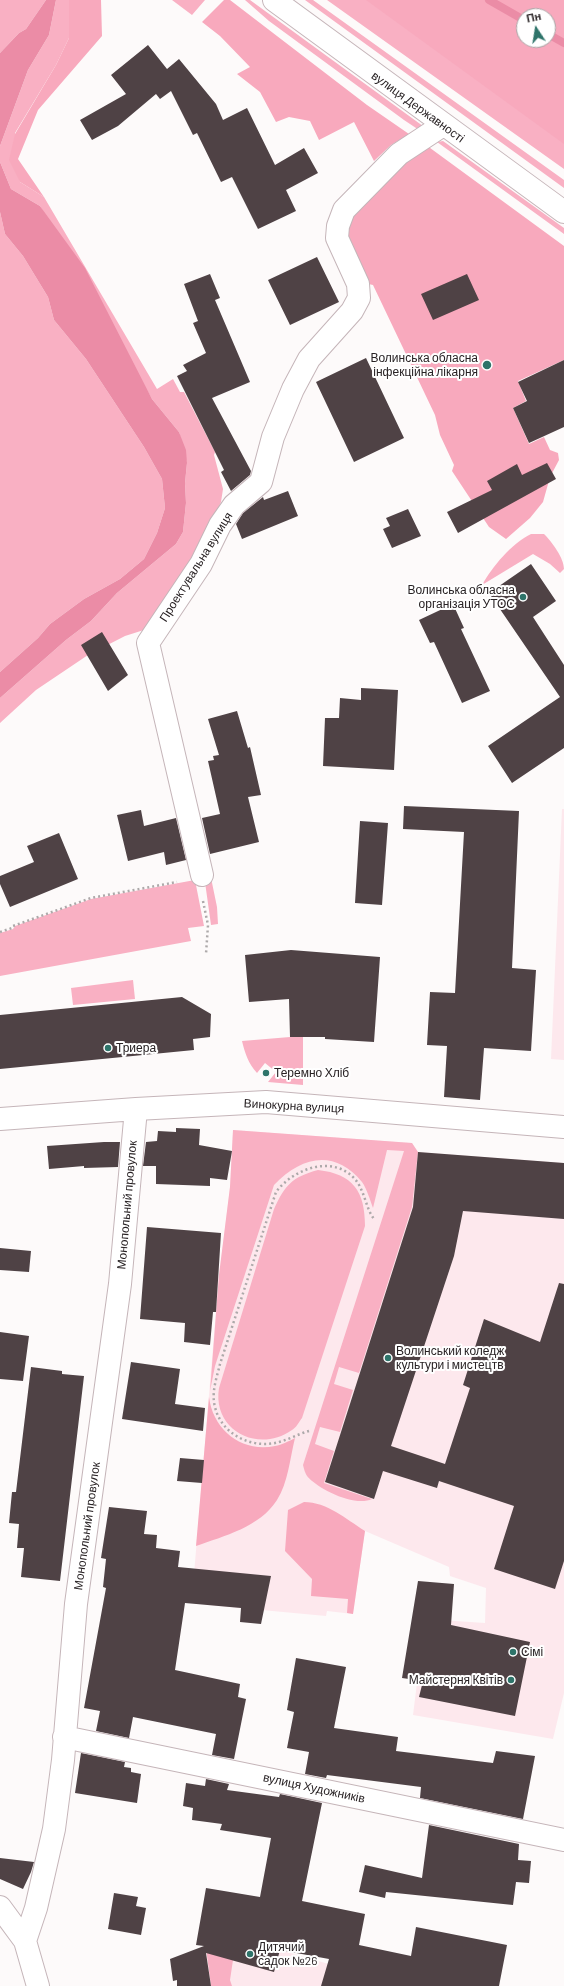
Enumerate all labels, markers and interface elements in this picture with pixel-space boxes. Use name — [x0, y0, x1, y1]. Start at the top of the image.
north arrow — [516, 8, 556, 48]
text: Пн — [525, 9, 542, 25]
street label: вулиця Державності — [369, 68, 467, 146]
place label: Волинська обласна інфекційна лікарня — [370, 351, 478, 379]
marker: Волинська обласна інфекційна лікарня — [481, 359, 493, 371]
street label: Проектувальна вулиця — [156, 510, 236, 624]
place label: Волинська обласна організація УТОС — [407, 583, 515, 611]
marker: Волинська обласна організація УТОС — [518, 592, 528, 602]
place label: Триера — [116, 1041, 156, 1055]
marker: Триера — [103, 1043, 113, 1053]
place label: Теремно Хліб — [274, 1066, 349, 1080]
marker: Теремно Хліб — [261, 1068, 271, 1078]
street label: Винокурна вулиця — [243, 1096, 345, 1116]
street label: Монопольний провулок — [114, 1140, 140, 1270]
place label: Волинський коледж культури і мистецтв — [396, 1344, 504, 1372]
marker: Волинський коледж культури і мистецтв — [383, 1353, 393, 1363]
street label: Монопольний провулок — [71, 1461, 103, 1591]
place label: Сімі — [521, 1645, 543, 1659]
marker: Сімі — [508, 1647, 518, 1657]
place label: Майстерня Квітів — [409, 1673, 503, 1687]
marker: Майстерня Квітів — [506, 1675, 516, 1685]
street label: вулиця Художників — [262, 1770, 366, 1806]
place label: Дитячий садок №26 — [258, 1940, 317, 1968]
marker: Дитячий садок №26 — [245, 1949, 255, 1959]

